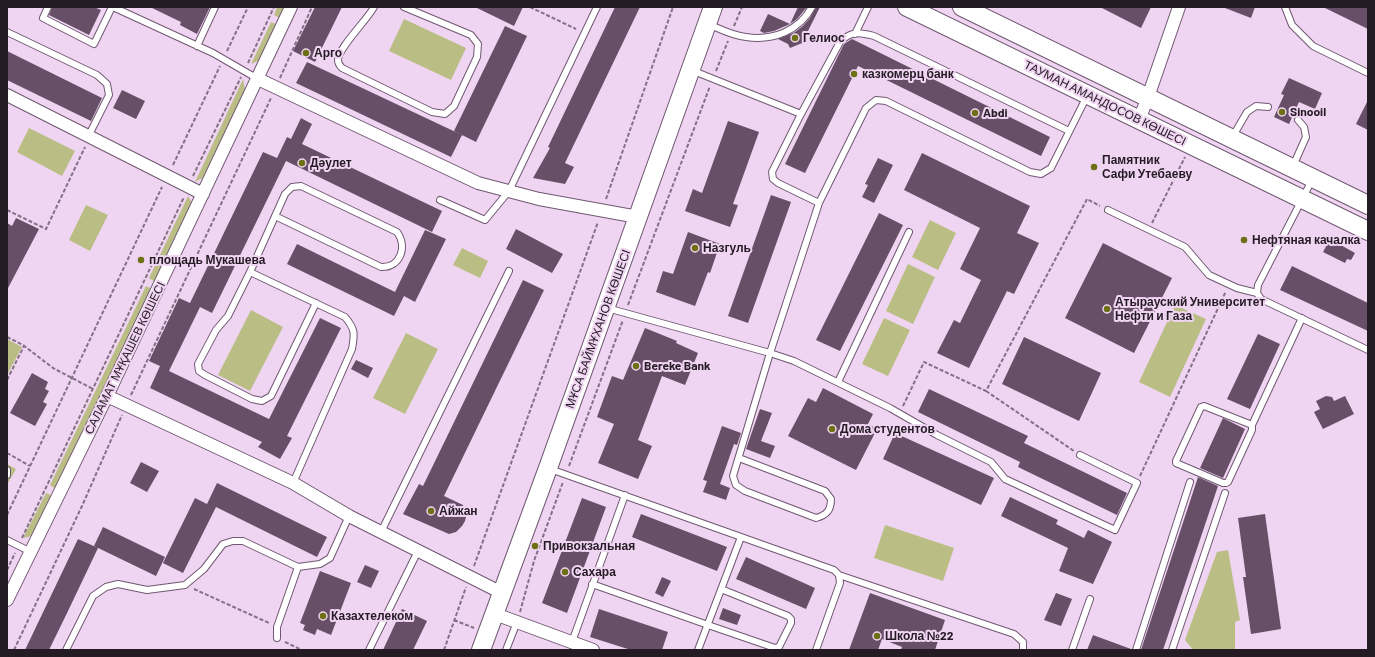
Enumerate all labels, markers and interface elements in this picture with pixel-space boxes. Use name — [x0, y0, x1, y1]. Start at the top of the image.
place label: Гелиос — [803, 31, 845, 45]
marker: Гелиос — [790, 33, 800, 43]
place label: Арго — [314, 46, 342, 60]
marker: Арго — [301, 48, 311, 58]
street label: ТАУМАН АМАНДОСОВ КӨШЕСІ — [1022, 57, 1188, 149]
place label: казкомерц банк — [862, 67, 954, 81]
marker: казкомерц банк — [849, 69, 859, 79]
place label: Sinooil — [1290, 105, 1326, 119]
place label: Abdi — [983, 106, 1008, 120]
marker: Sinooil — [1277, 107, 1287, 117]
marker: Abdi — [970, 108, 980, 118]
place label: Памятник Сафи Утебаеву — [1102, 153, 1192, 181]
place label: Дәулет — [310, 156, 352, 170]
marker: Дәулет — [297, 158, 307, 168]
marker: Памятник Сафи Утебаеву — [1089, 162, 1099, 172]
place label: Нефтяная качалка — [1252, 233, 1360, 247]
marker: Нефтяная качалка — [1239, 235, 1249, 245]
place label: Назгуль — [703, 241, 751, 255]
marker: Назгуль — [690, 243, 700, 253]
street label: МҰСА БАЙМҰХАНОВ КӨШЕСІ — [562, 248, 634, 410]
place label: площадь Мукашева — [149, 253, 265, 267]
marker: площадь Мукашева — [136, 255, 146, 265]
street label: САЛАМАТ МҰҚАШЕВ КӨШЕСІ — [82, 279, 168, 437]
place label: Атырауский Университет Нефти и Газа — [1115, 295, 1265, 323]
marker: Атырауский Университет Нефти и Газа — [1102, 304, 1112, 314]
place label: Bereke Bank — [644, 359, 710, 373]
marker: Bereke Bank — [631, 361, 641, 371]
place label: Дома студентов — [840, 422, 935, 436]
marker: Дома студентов — [827, 424, 837, 434]
place label: Айжан — [439, 504, 478, 518]
marker: Айжан — [426, 506, 436, 516]
place label: Привокзальная — [543, 539, 635, 553]
marker: Привокзальная — [530, 541, 540, 551]
place label: Сахара — [573, 565, 616, 579]
marker: Сахара — [560, 567, 570, 577]
place label: Казахтелеком — [331, 609, 413, 623]
marker: Казахтелеком — [318, 611, 328, 621]
place label: Школа №22 — [885, 629, 953, 643]
marker: Школа №22 — [872, 631, 882, 641]

